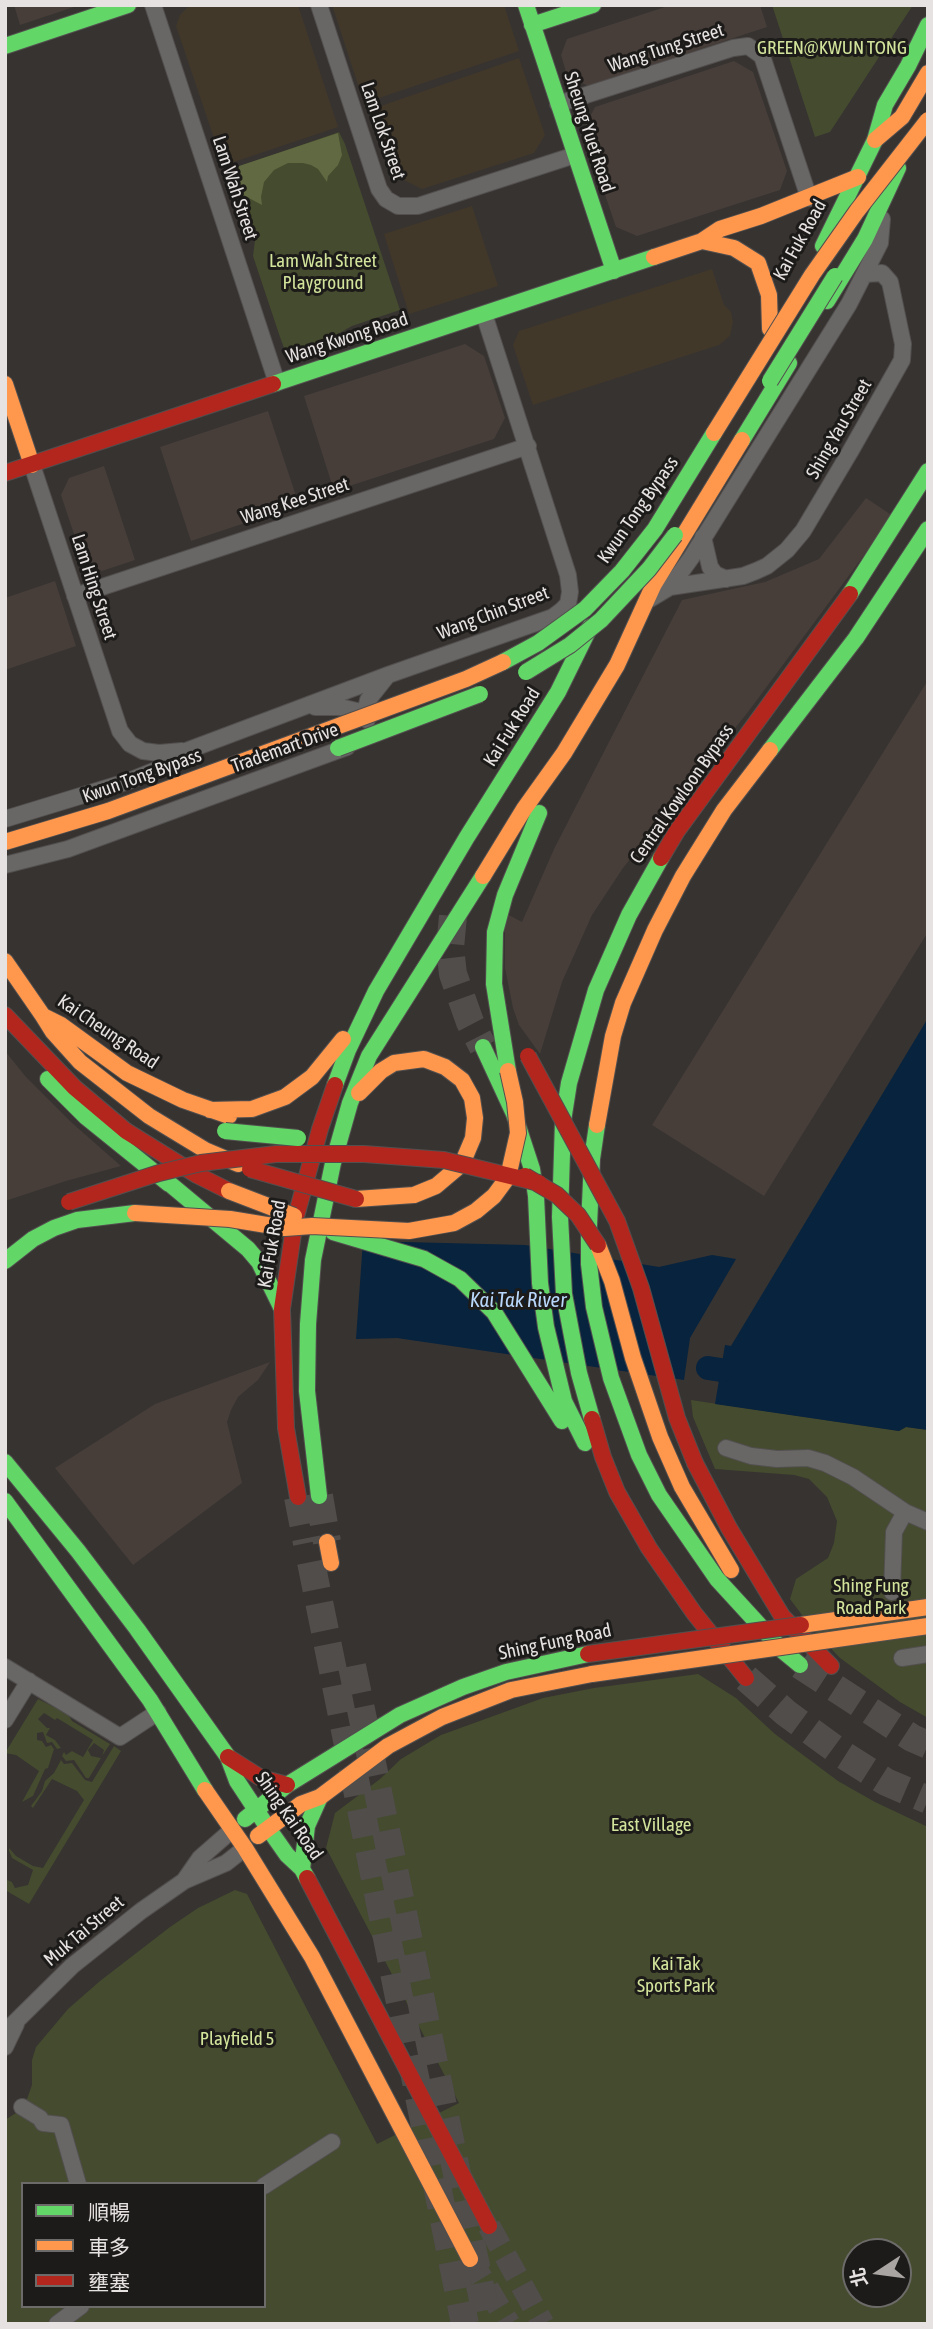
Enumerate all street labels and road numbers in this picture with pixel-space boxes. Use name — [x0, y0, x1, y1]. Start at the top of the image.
street label: Wang Tung Street — [605, 19, 727, 77]
street label: Sheung Yuet Road — [559, 69, 619, 195]
street label: Lam Lok Street — [356, 79, 410, 183]
street label: Lam Wah Street — [207, 133, 263, 243]
street label: Kai Fuk Road — [769, 196, 831, 284]
street label: Wang Kwong Road — [283, 308, 411, 368]
street label: Shing Yau Street — [801, 375, 877, 483]
street label: Kwun Tong Bypass — [593, 452, 683, 568]
street label: Wang Kee Street — [238, 473, 352, 529]
street label: Lam Hing Street — [66, 531, 122, 643]
street label: Wang Chin Street — [434, 581, 552, 645]
street label: Kai Fuk Road — [479, 683, 545, 771]
street label: Trademart Drive — [229, 718, 341, 778]
street label: Central Kowloon Bypass — [625, 720, 739, 868]
street label: Kwun Tong Bypass — [79, 744, 205, 808]
street label: Kai Cheung Road — [53, 990, 163, 1074]
street label: Kai Fuk Road — [253, 1198, 291, 1290]
street label: Shing Fung Road — [497, 1619, 613, 1665]
street label: Shing Kai Road — [250, 1767, 328, 1865]
street label: Muk Tai Street — [39, 1891, 129, 1971]

